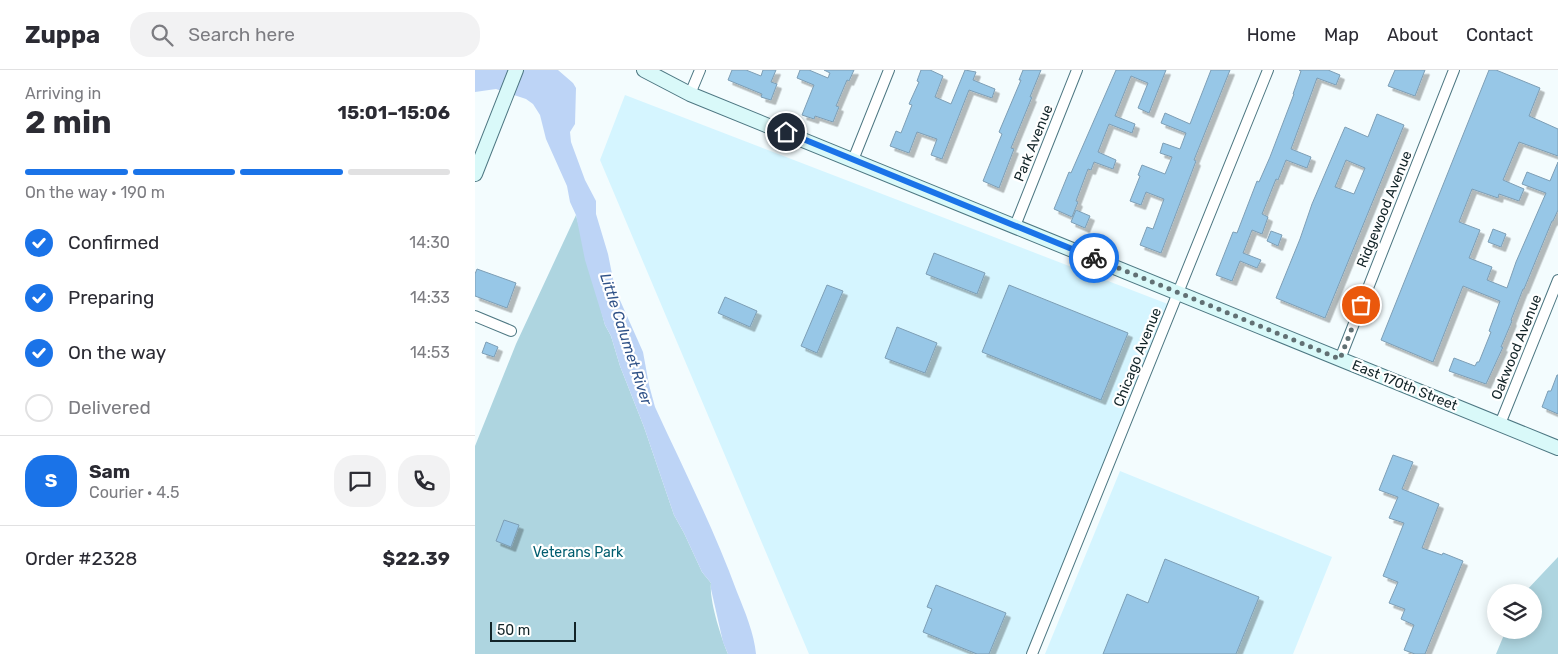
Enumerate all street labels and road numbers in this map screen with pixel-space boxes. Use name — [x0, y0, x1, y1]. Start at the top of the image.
street label: Park Avenue — [1010, 102, 1057, 184]
street label: Ridgewood Avenue — [1353, 148, 1416, 270]
street label: Oakwood Avenue — [1488, 292, 1545, 402]
street label: Chicago Avenue — [1110, 305, 1165, 409]
street label: East 170th Street — [1350, 357, 1461, 415]

